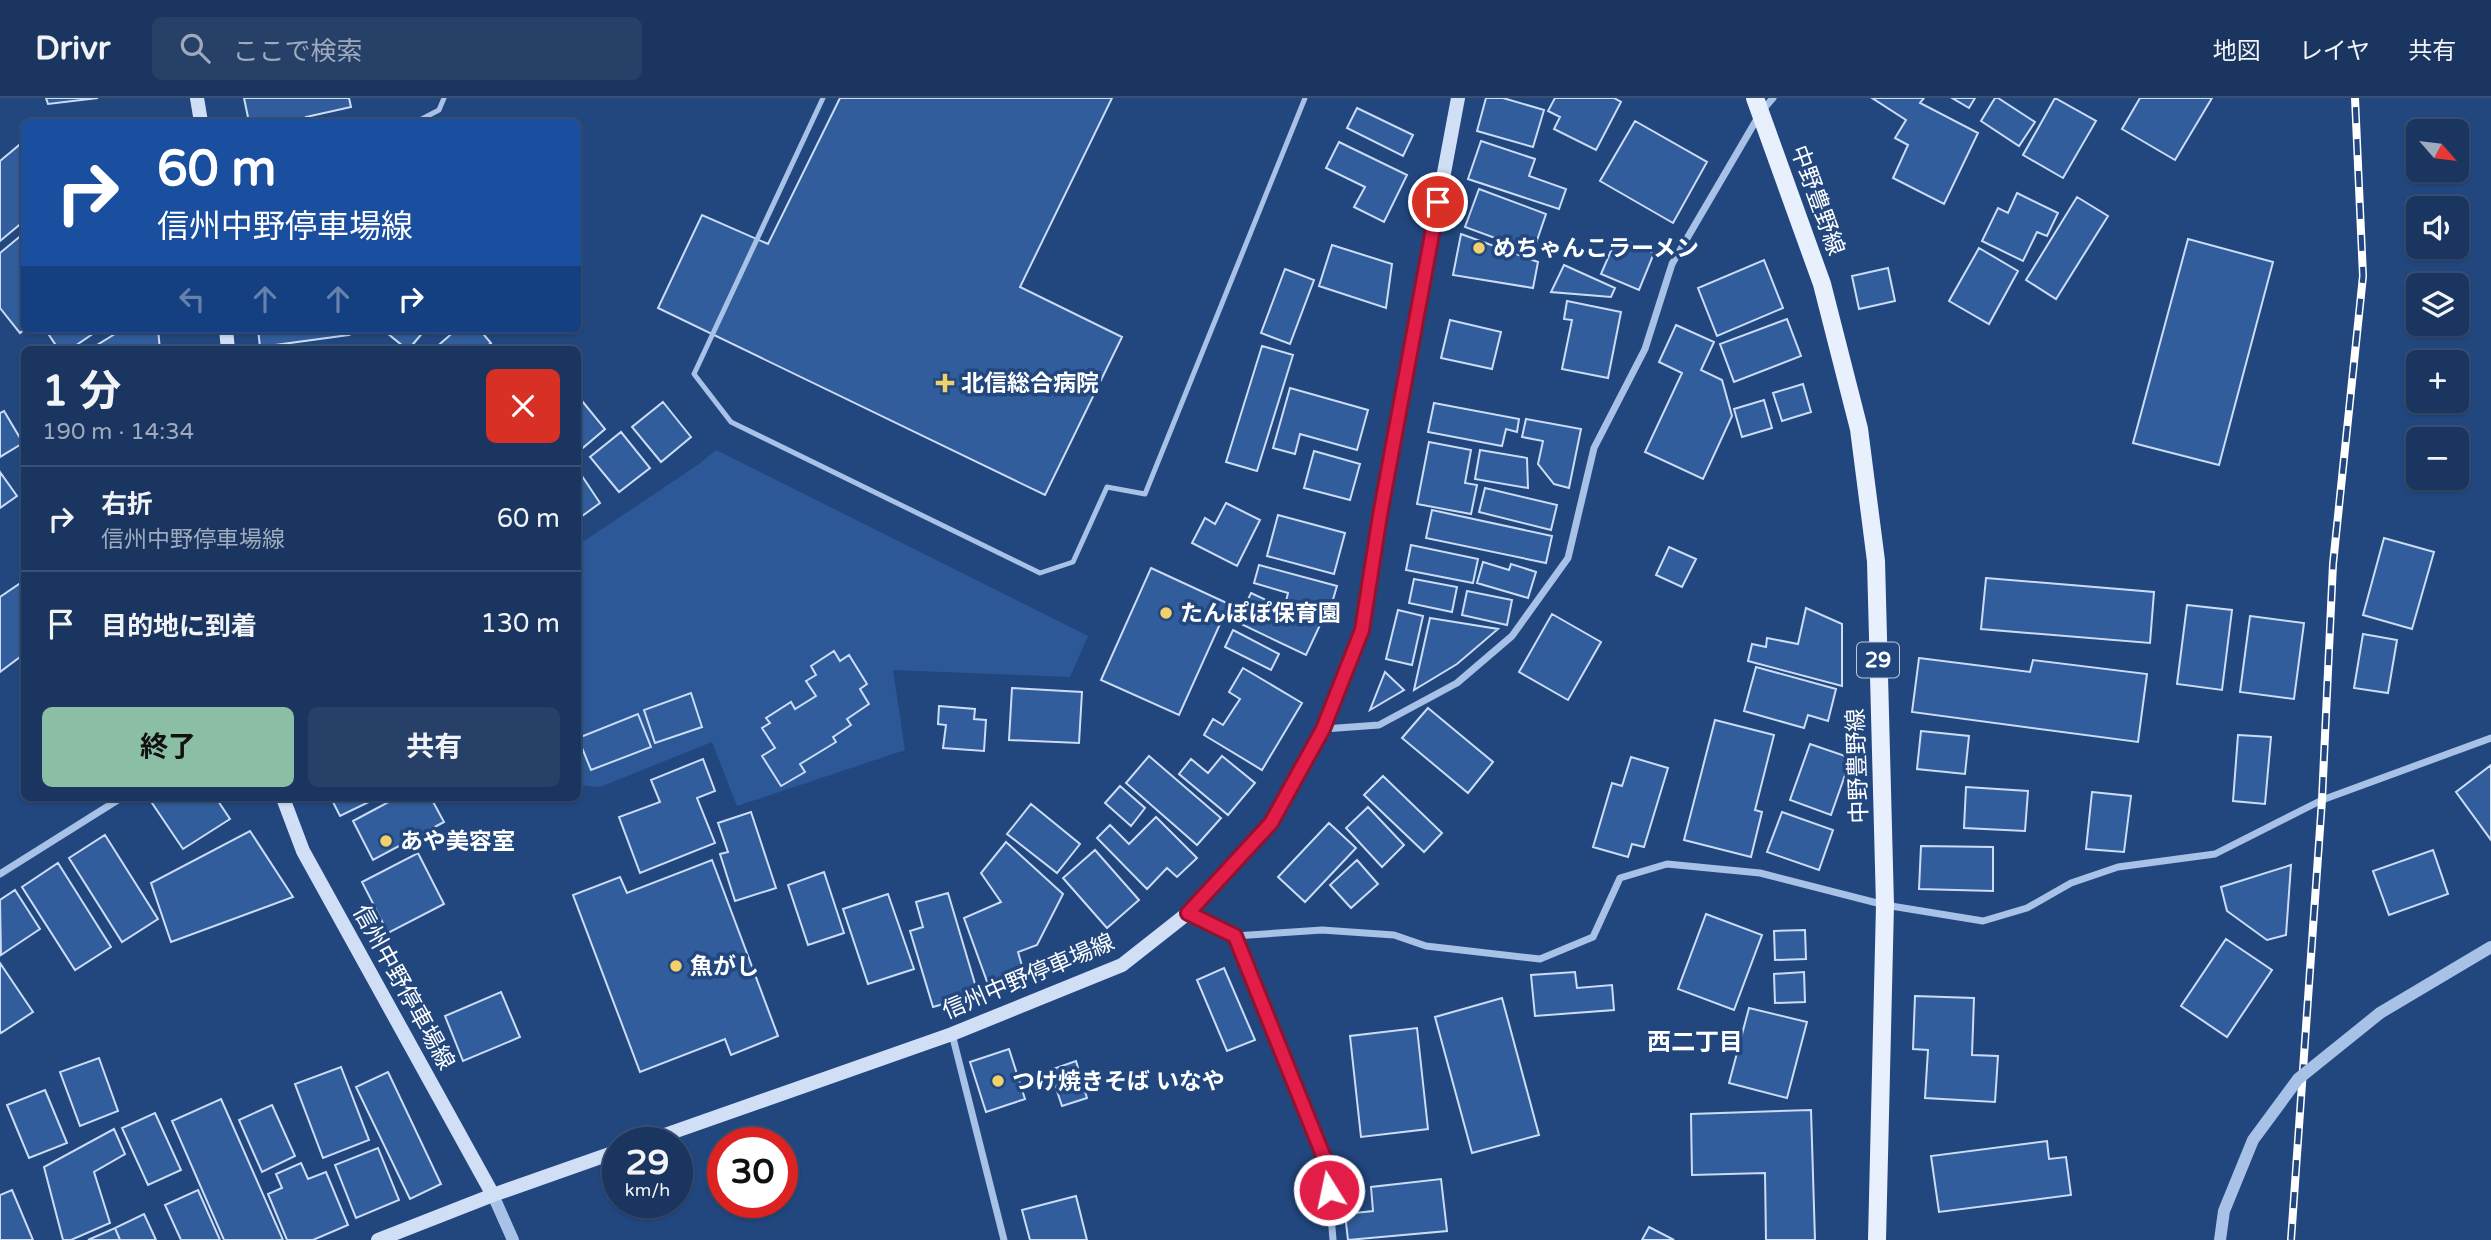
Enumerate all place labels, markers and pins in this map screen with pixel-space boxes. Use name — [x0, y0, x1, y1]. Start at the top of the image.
pin — [1408, 172, 1468, 232]
place label: めちゃんこラーメン — [1493, 235, 1699, 263]
marker: めちゃんこラーメン — [1471, 240, 1487, 256]
place label: 北信総合病院 — [961, 370, 1099, 398]
marker: 北信総合病院 — [935, 373, 955, 393]
place label: たんぽぽ保育園 — [1180, 600, 1341, 628]
marker: たんぽぽ保育園 — [1158, 605, 1174, 621]
place label: あや美容室 — [400, 828, 515, 856]
marker: あや美容室 — [378, 833, 394, 849]
place label: 魚がし — [690, 953, 759, 981]
marker: 魚がし — [668, 958, 684, 974]
place label: つけ焼きそば いなや — [1012, 1068, 1225, 1096]
marker: つけ焼きそば いなや — [990, 1073, 1006, 1089]

